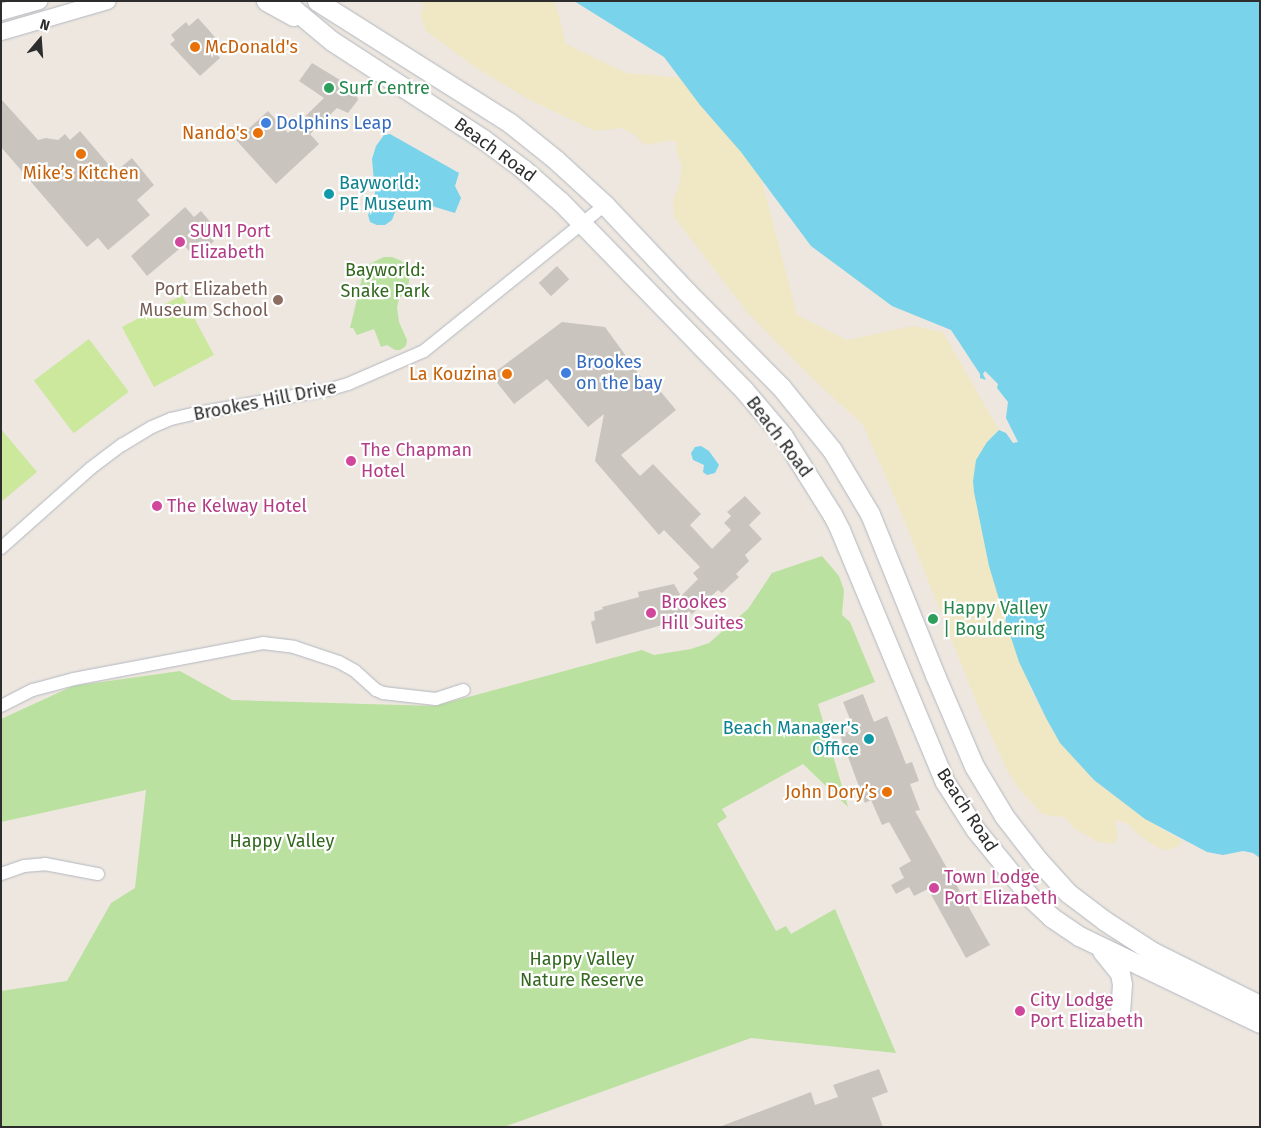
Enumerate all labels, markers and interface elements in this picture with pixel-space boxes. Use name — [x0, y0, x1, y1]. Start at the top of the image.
north arrow — [15, 15, 65, 65]
text: N — [38, 16, 52, 35]
place label: McDonald's — [205, 36, 298, 58]
marker: McDonald's — [189, 41, 201, 53]
place label: Surf Centre — [339, 77, 430, 99]
marker: Surf Centre — [323, 82, 335, 94]
place label: Dolphins Leap — [276, 112, 392, 134]
street label: Beach Road — [450, 113, 540, 187]
marker: Dolphins Leap — [260, 117, 272, 129]
place label: Nando's — [182, 122, 248, 144]
marker: Nando's — [252, 127, 264, 139]
marker: Mike’s Kitchen — [75, 148, 87, 160]
place label: Mike’s Kitchen — [23, 162, 139, 184]
place label: Bayworld: PE Museum — [339, 173, 432, 215]
marker: Bayworld: PE Museum — [323, 188, 335, 200]
place label: SUN1 Port Elizabeth — [190, 221, 270, 264]
marker: SUN1 Port Elizabeth — [174, 236, 186, 248]
park label: Bayworld: Snake Park — [340, 260, 430, 302]
place label: Port Elizabeth Museum School — [139, 279, 268, 322]
marker: Port Elizabeth Museum School — [272, 294, 284, 306]
place label: Brookes on the bay — [576, 352, 662, 394]
place label: La Kouzina — [409, 363, 497, 385]
marker: Brookes on the bay — [560, 367, 572, 379]
marker: La Kouzina — [501, 368, 513, 380]
street label: Brookes Hill Drive — [192, 377, 338, 425]
street label: Beach Road — [742, 392, 816, 482]
place label: The Chapman Hotel — [361, 440, 472, 482]
marker: The Chapman Hotel — [345, 455, 357, 467]
place label: The Kelway Hotel — [167, 495, 307, 517]
marker: The Kelway Hotel — [151, 500, 163, 512]
place label: Brookes Hill Suites — [661, 592, 743, 634]
place label: Happy Valley | Bouldering — [943, 598, 1048, 640]
marker: Brookes Hill Suites — [645, 607, 657, 619]
marker: Happy Valley | Bouldering — [927, 613, 939, 625]
place label: Beach Manager's Office — [723, 718, 859, 761]
marker: Beach Manager's Office — [863, 733, 875, 745]
street label: Beach Road — [932, 764, 1002, 856]
place label: John Dory’s — [785, 781, 877, 803]
marker: John Dory’s — [881, 786, 893, 798]
park label: Happy Valley — [230, 830, 334, 852]
place label: Town Lodge Port Elizabeth — [944, 867, 1057, 910]
marker: Town Lodge Port Elizabeth — [928, 882, 940, 894]
park label: Happy Valley Nature Reserve — [520, 949, 644, 992]
place label: City Lodge Port Elizabeth — [1030, 990, 1143, 1032]
marker: City Lodge Port Elizabeth — [1014, 1005, 1026, 1017]

